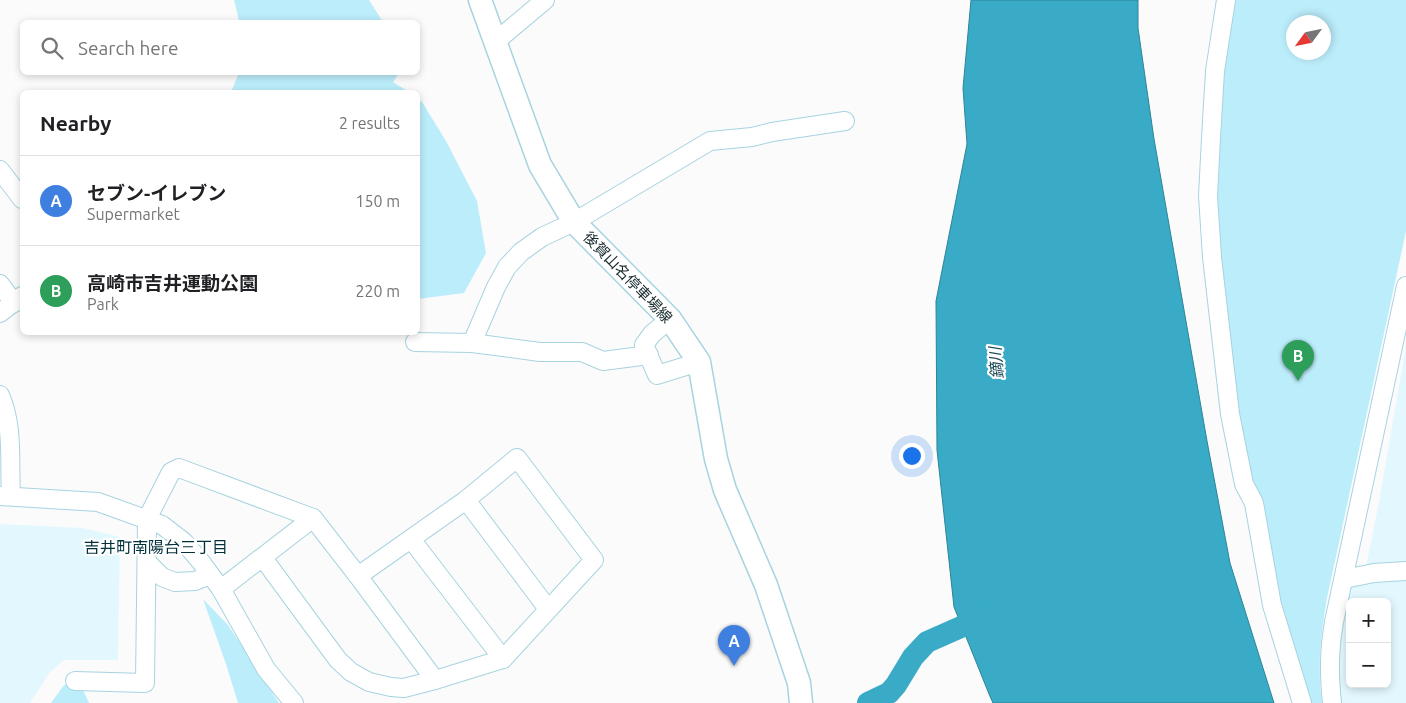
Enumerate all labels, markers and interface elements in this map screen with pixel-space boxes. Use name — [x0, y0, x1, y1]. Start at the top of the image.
north arrow — [1286, 15, 1331, 60]
search box — [20, 20, 420, 75]
icon: search — [38, 34, 66, 62]
text: Search here — [78, 37, 178, 59]
text: Nearby — [40, 111, 111, 135]
text: 2 results — [339, 114, 400, 132]
text: セブン-イレブン — [87, 182, 226, 204]
text: A — [50, 192, 62, 210]
text: 150 m — [355, 192, 400, 210]
text: Supermarket — [87, 205, 180, 223]
street label: 後賀山名停車場線 — [580, 228, 676, 326]
text: 高崎市吉井運動公園 — [87, 272, 258, 294]
text: B — [51, 282, 61, 300]
text: 220 m — [355, 282, 400, 300]
text: Park — [87, 295, 119, 313]
pin: B — [1282, 340, 1314, 381]
water label: 鏑川 — [985, 344, 1006, 380]
your location — [899, 443, 925, 469]
district label: 吉井町南陽台三丁目 — [84, 538, 228, 556]
map controls — [1346, 598, 1391, 688]
button: + — [1346, 598, 1391, 643]
pin: A — [718, 625, 750, 666]
button: − — [1346, 643, 1391, 688]

